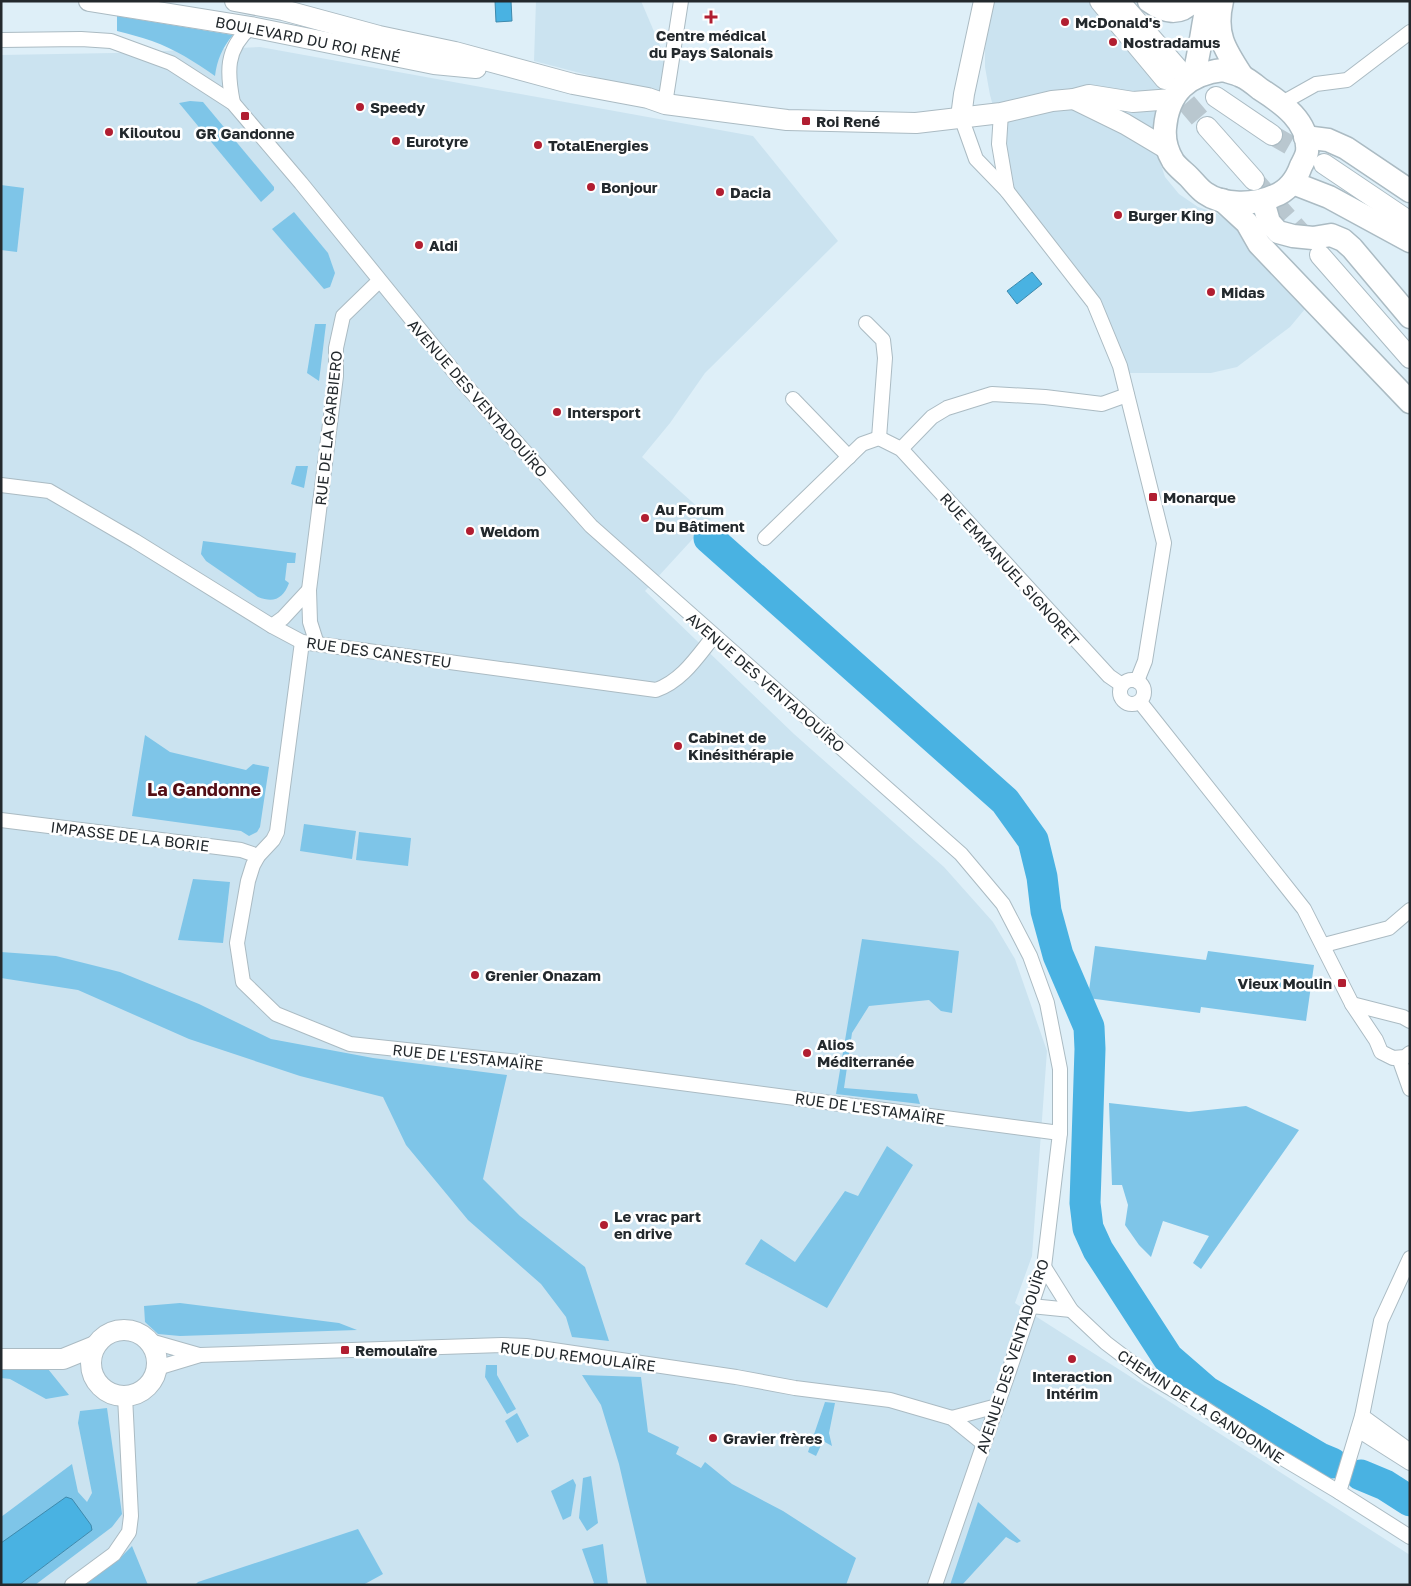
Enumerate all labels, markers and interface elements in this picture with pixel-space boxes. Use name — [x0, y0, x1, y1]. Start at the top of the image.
marker: Centre médical du Pays Salonais — [704, 10, 718, 24]
street label: BOULEVARD DU ROI RENÉ — [214, 12, 402, 66]
place label: McDonald's — [1075, 13, 1161, 31]
marker: McDonald's — [1059, 16, 1071, 28]
place label: Centre médical du Pays Salonais — [649, 26, 773, 61]
place label: Nostradamus — [1123, 33, 1220, 51]
marker: Nostradamus — [1107, 36, 1119, 48]
place label: Speedy — [370, 98, 425, 116]
marker: Speedy — [354, 101, 366, 113]
marker: GR Gandonne — [239, 110, 251, 122]
place label: Roi René — [816, 112, 880, 130]
marker: Roi René — [800, 115, 812, 127]
place label: Kiloutou — [119, 123, 181, 141]
place label: GR Gandonne — [195, 124, 295, 142]
marker: Kiloutou — [103, 126, 115, 138]
place label: Eurotyre — [406, 132, 469, 150]
marker: Eurotyre — [390, 135, 402, 147]
place label: TotalEnergies — [548, 136, 649, 154]
marker: TotalEnergies — [532, 139, 544, 151]
place label: Bonjour — [601, 178, 658, 196]
marker: Bonjour — [585, 181, 597, 193]
place label: Dacia — [730, 183, 771, 201]
marker: Dacia — [714, 186, 726, 198]
place label: Burger King — [1128, 206, 1214, 224]
marker: Burger King — [1112, 209, 1124, 221]
place label: Aldi — [429, 236, 458, 254]
marker: Aldi — [413, 239, 425, 251]
place label: Midas — [1221, 283, 1265, 301]
marker: Midas — [1205, 286, 1217, 298]
street label: AVENUE DES VENTADOUÏRO — [404, 315, 552, 481]
street label: RUE DE LA GARBIERO — [311, 350, 345, 506]
place label: Intersport — [567, 403, 641, 421]
marker: Intersport — [551, 406, 563, 418]
place label: Monarque — [1163, 488, 1236, 506]
street label: RUE EMMANUEL SIGNORET — [937, 489, 1083, 649]
marker: Monarque — [1147, 491, 1159, 503]
place label: Au Forum Du Bâtiment — [655, 500, 745, 535]
marker: Au Forum Du Bâtiment — [639, 512, 651, 524]
place label: Weldom — [480, 522, 539, 540]
marker: Weldom — [464, 525, 476, 537]
street label: AVENUE DES VENTADOUÏRO — [683, 608, 849, 756]
street label: RUE DES CANESTEU — [305, 633, 453, 671]
place label: Cabinet de Kinésithérapie — [688, 728, 794, 763]
marker: Cabinet de Kinésithérapie — [672, 740, 684, 752]
district label: La Gandonne — [147, 778, 261, 800]
street label: IMPASSE DE LA BORIE — [50, 817, 210, 855]
place label: Grenier Onazam — [485, 966, 601, 984]
marker: Grenier Onazam — [469, 969, 481, 981]
place label: Vieux Moulin — [1238, 974, 1332, 992]
marker: Vieux Moulin — [1336, 977, 1348, 989]
place label: Alios Méditerranée — [817, 1035, 914, 1070]
street label: RUE DE L'ESTAMAÏRE — [392, 1040, 544, 1074]
marker: Alios Méditerranée — [801, 1047, 813, 1059]
street label: RUE DE L'ESTAMAÏRE — [794, 1089, 946, 1127]
place label: Le vrac part en drive — [614, 1207, 701, 1242]
marker: Le vrac part en drive — [598, 1219, 610, 1231]
street label: AVENUE DES VENTADOUÏRO — [972, 1256, 1052, 1456]
street label: RUE DU REMOULAÏRE — [499, 1338, 657, 1374]
place label: Remoulaïre — [355, 1341, 438, 1359]
marker: Remoulaïre — [339, 1344, 351, 1356]
street label: CHEMIN DE LA GANDONNE — [1114, 1345, 1288, 1467]
marker: Interaction Intérim — [1066, 1353, 1078, 1365]
place label: Interaction Intérim — [1032, 1367, 1112, 1402]
place label: Gravier frères — [723, 1429, 823, 1447]
marker: Gravier frères — [707, 1432, 719, 1444]

